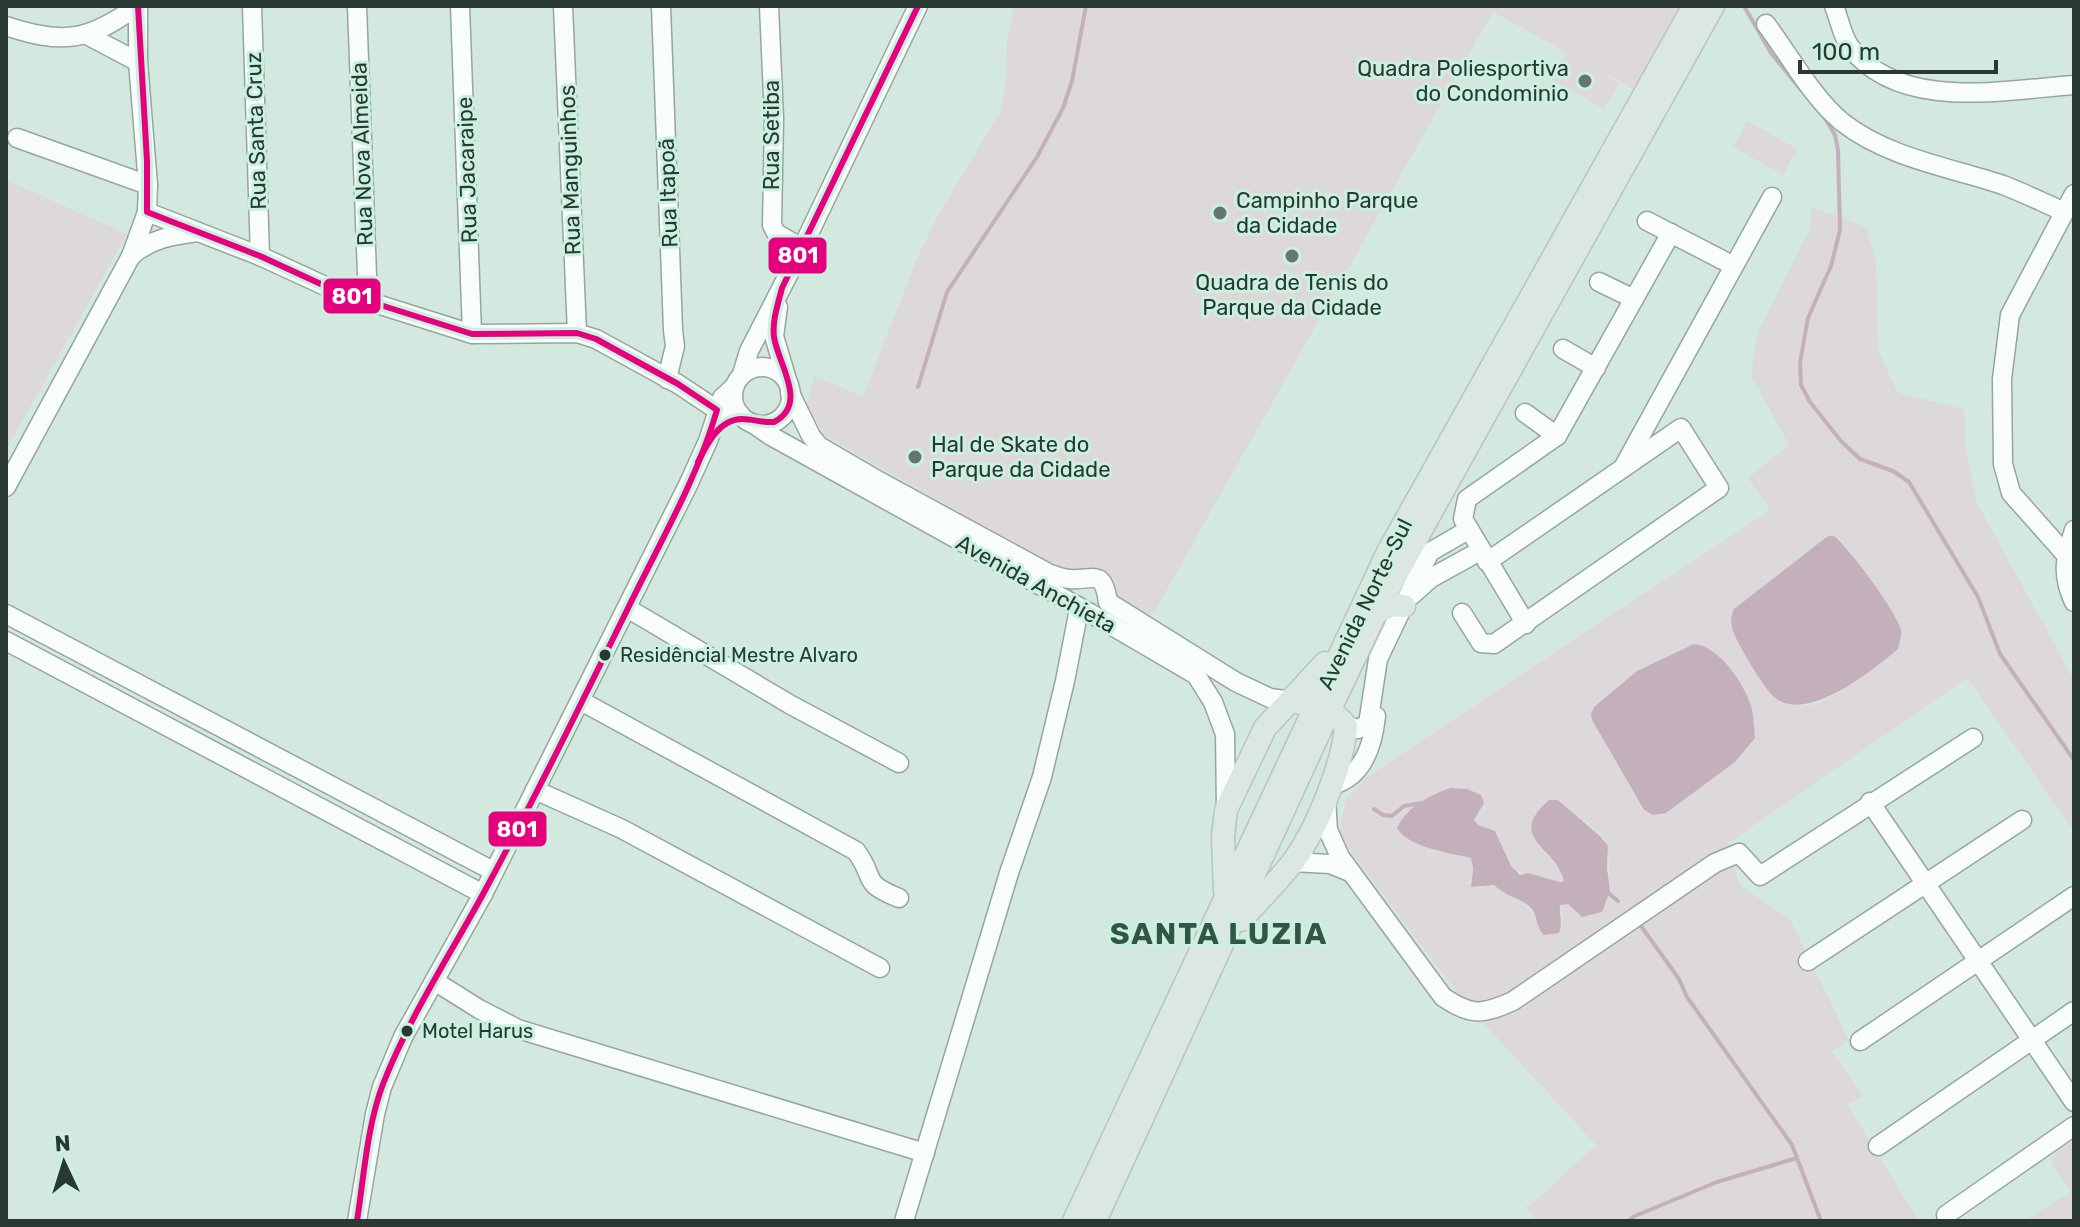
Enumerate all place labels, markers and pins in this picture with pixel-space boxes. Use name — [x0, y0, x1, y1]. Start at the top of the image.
place label: Quadra Poliesportiva do Condominio — [1357, 55, 1569, 107]
marker: Quadra Poliesportiva do Condominio — [1576, 72, 1594, 90]
place label: Campinho Parque da Cidade — [1236, 187, 1418, 239]
marker: Campinho Parque da Cidade — [1211, 204, 1229, 222]
marker: Quadra de Tenis do Parque da Cidade — [1283, 247, 1301, 265]
place label: Quadra de Tenis do Parque da Cidade — [1195, 269, 1389, 321]
place label: Hal de Skate do Parque da Cidade — [931, 431, 1111, 483]
marker: Hal de Skate do Parque da Cidade — [906, 448, 924, 466]
place label: Residêncial Mestre Alvaro — [620, 643, 858, 667]
marker: Residêncial Mestre Alvaro — [597, 647, 613, 663]
place label: Motel Harus — [422, 1019, 533, 1043]
marker: Motel Harus — [399, 1023, 415, 1039]

